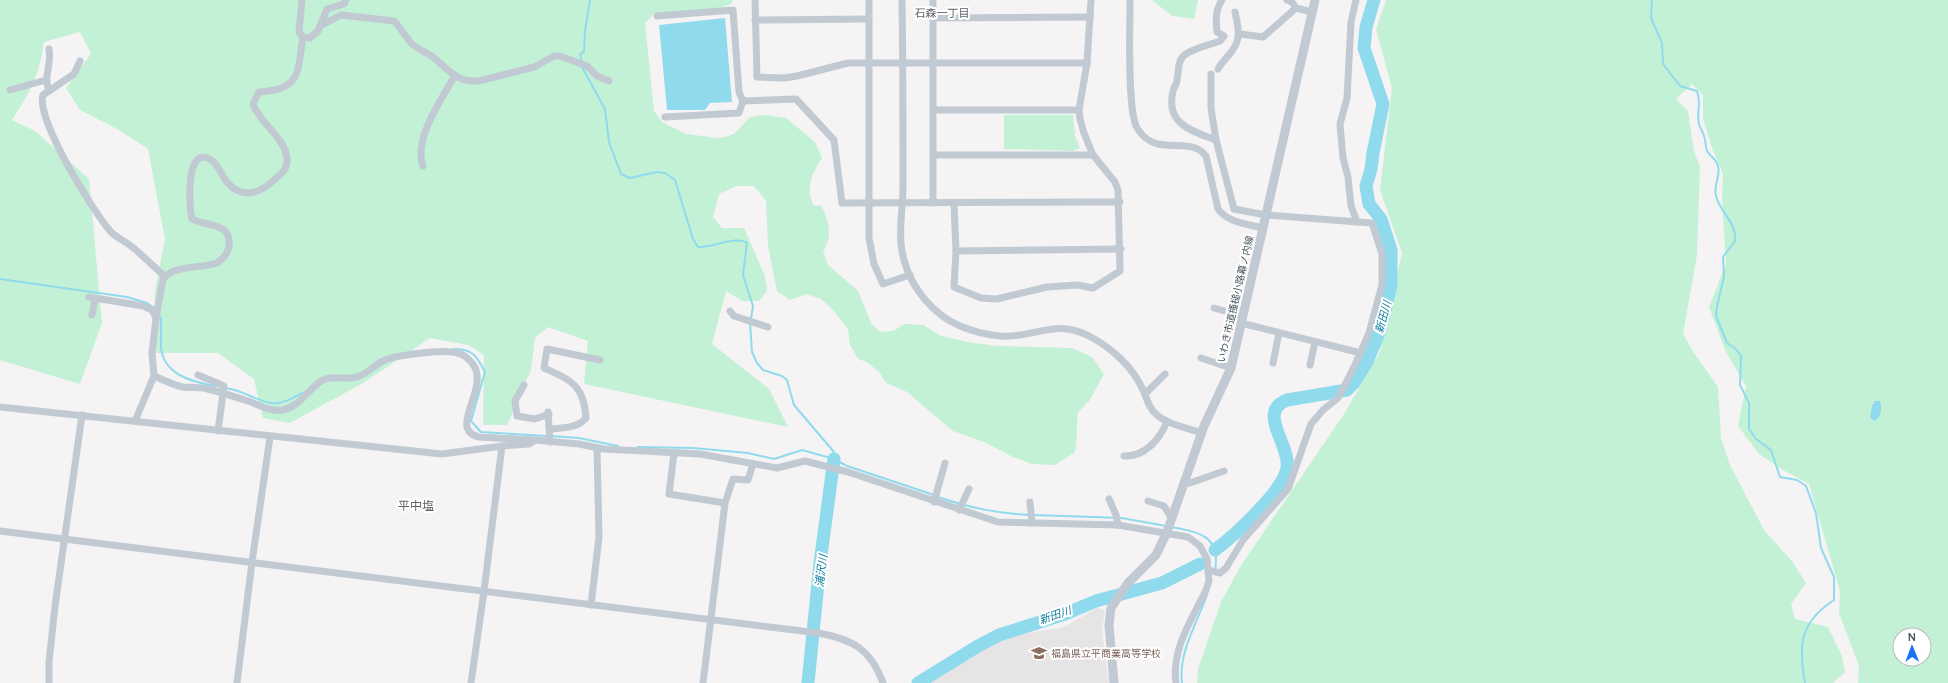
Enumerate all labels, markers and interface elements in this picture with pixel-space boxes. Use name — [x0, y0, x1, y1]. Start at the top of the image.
district label: 石森一丁目 — [915, 5, 970, 20]
street label: いわき市道搔槌小路幕ノ内線 — [1214, 234, 1256, 364]
water label: 新田川 — [1371, 298, 1394, 335]
district label: 平中塩 — [398, 497, 434, 514]
water label: 浦沢川 — [811, 553, 830, 588]
water label: 新田川 — [1037, 602, 1074, 627]
north arrow — [1892, 627, 1932, 667]
text: N — [1908, 629, 1916, 644]
school or university icon: 福島県立平商業高等学校 — [1030, 644, 1048, 662]
place label: 福島県立平商業高等学校 — [1051, 646, 1161, 660]

